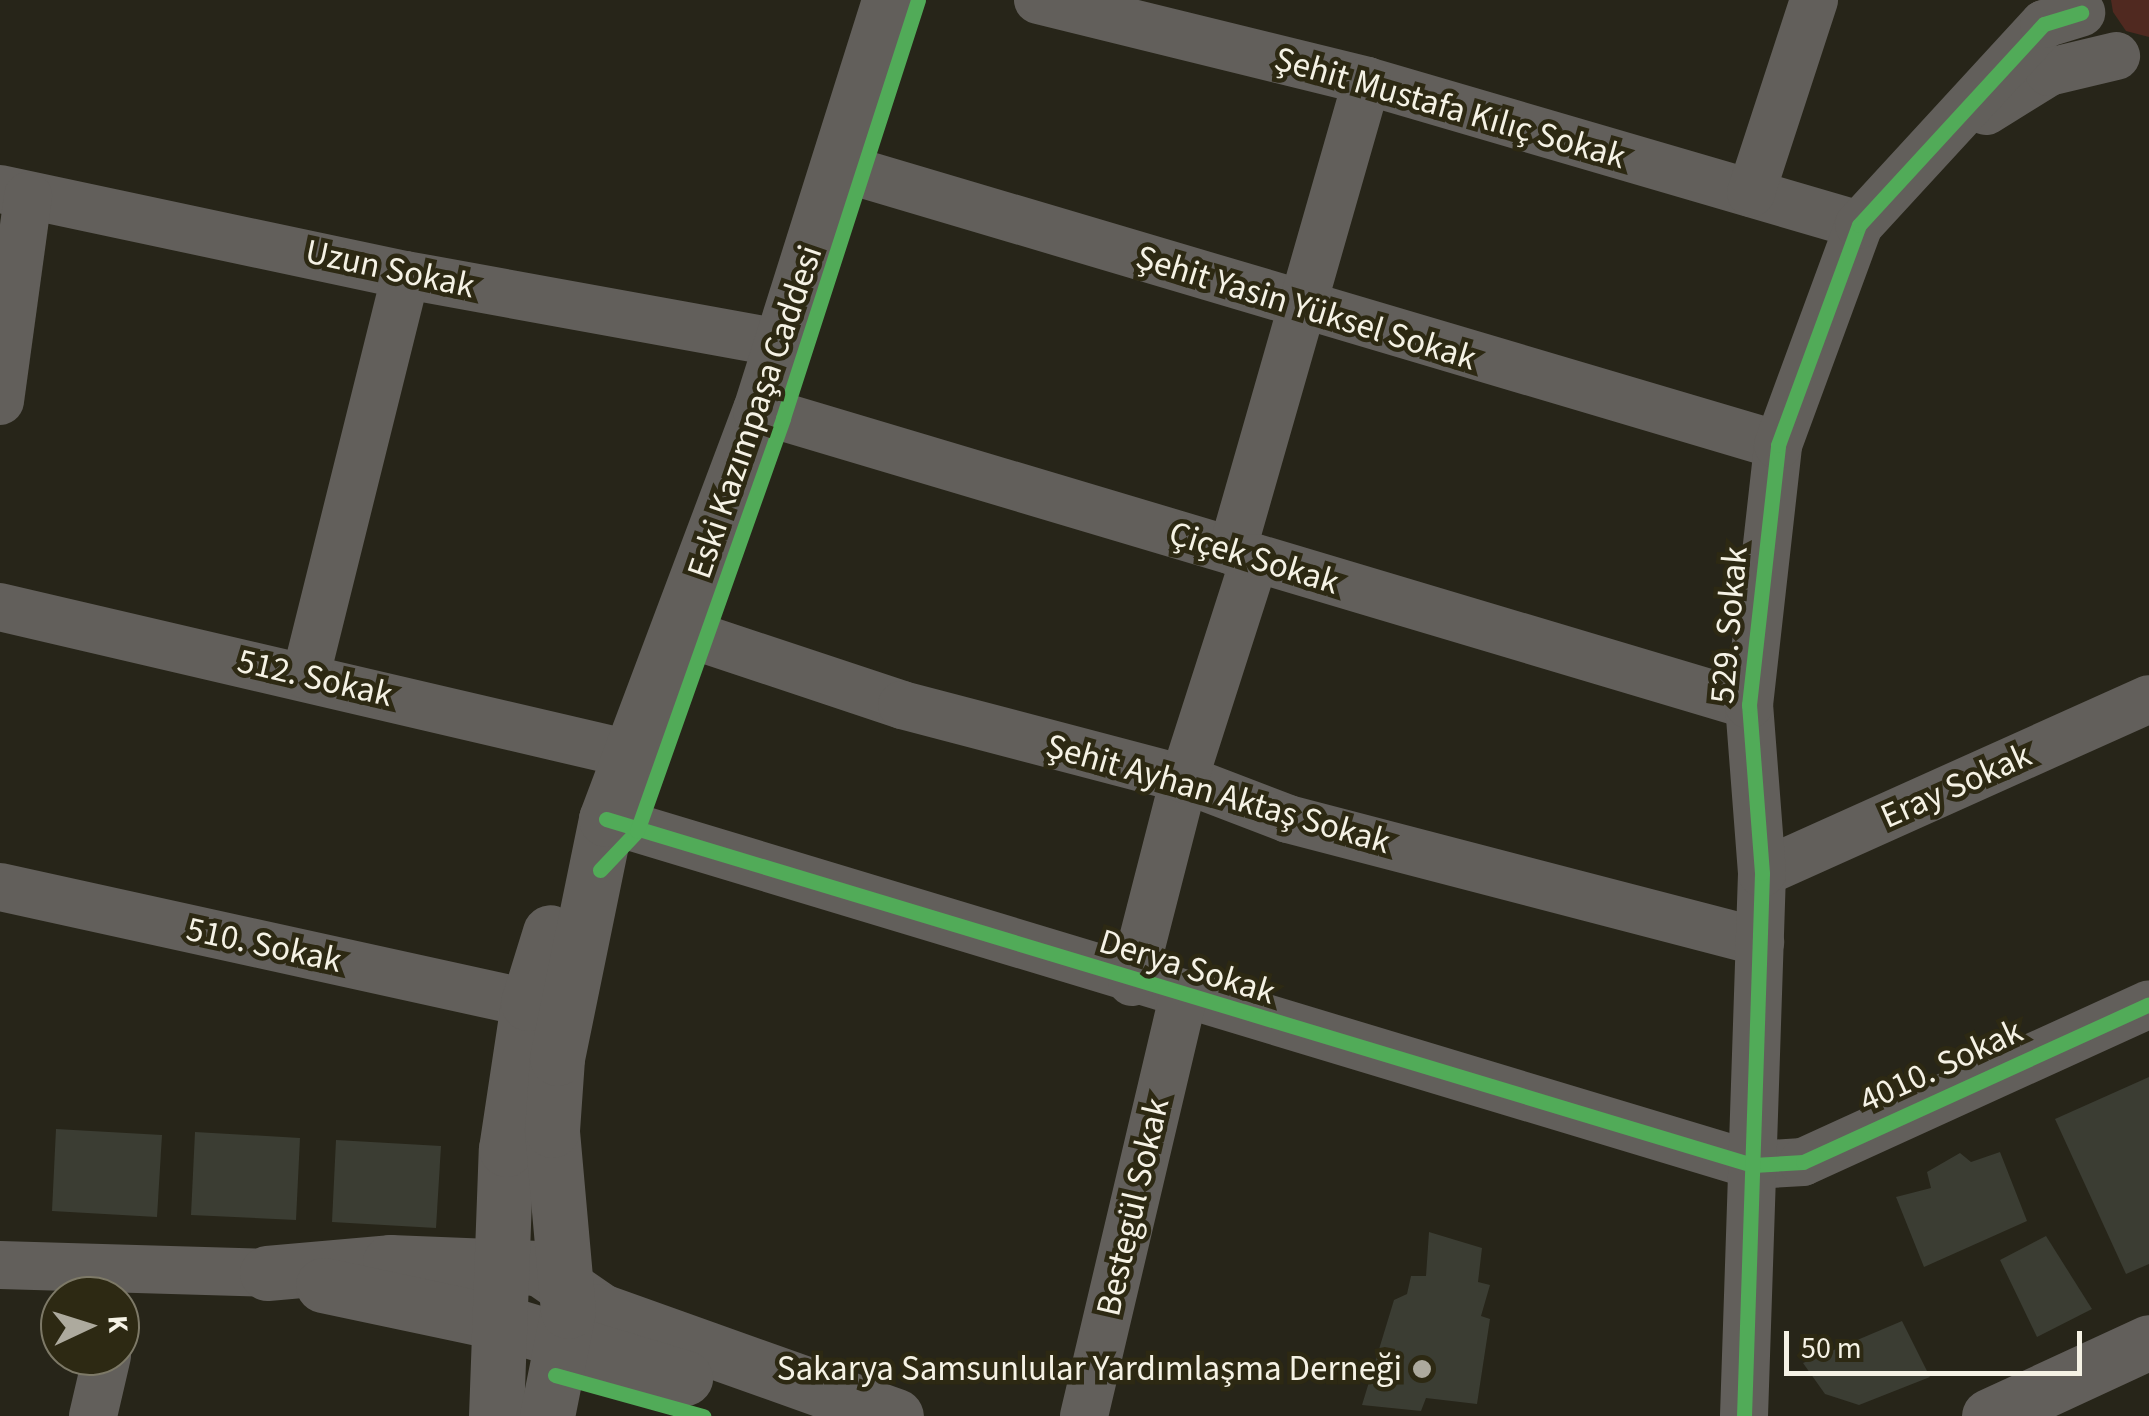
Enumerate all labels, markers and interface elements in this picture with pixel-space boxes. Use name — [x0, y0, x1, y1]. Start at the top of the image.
street label: Şehit Mustafa Kılıç Sokak — [1270, 38, 1630, 178]
street label: Uzun Sokak — [302, 231, 478, 307]
street label: Şehit Yasin Yüksel Sokak — [1131, 236, 1481, 380]
street label: Eski Kazımpaşa Caddesi — [678, 240, 832, 584]
street label: Çiçek Sokak — [1164, 512, 1344, 604]
street label: 529. Sokak — [1701, 545, 1757, 705]
street label: 512. Sokak — [234, 640, 396, 716]
street label: Şehit Ayhan Aktaş Sokak — [1041, 725, 1395, 863]
street label: Eray Sokak — [1874, 734, 2038, 838]
street label: 510. Sokak — [183, 908, 345, 982]
street label: Derya Sokak — [1094, 920, 1280, 1014]
street label: 4010. Sokak — [1853, 1010, 2029, 1122]
street label: Bestegül Sokak — [1088, 1094, 1178, 1320]
north arrow — [40, 1276, 140, 1376]
scale bar — [1789, 1311, 2086, 1373]
text: K — [97, 1314, 138, 1334]
text: 50 m — [1801, 1327, 1862, 1370]
place label: Sakarya Samsunlular Yardımlaşma Derneği — [777, 1348, 1402, 1390]
marker: Sakarya Samsunlular Yardımlaşma Derneği — [1411, 1358, 1433, 1380]

